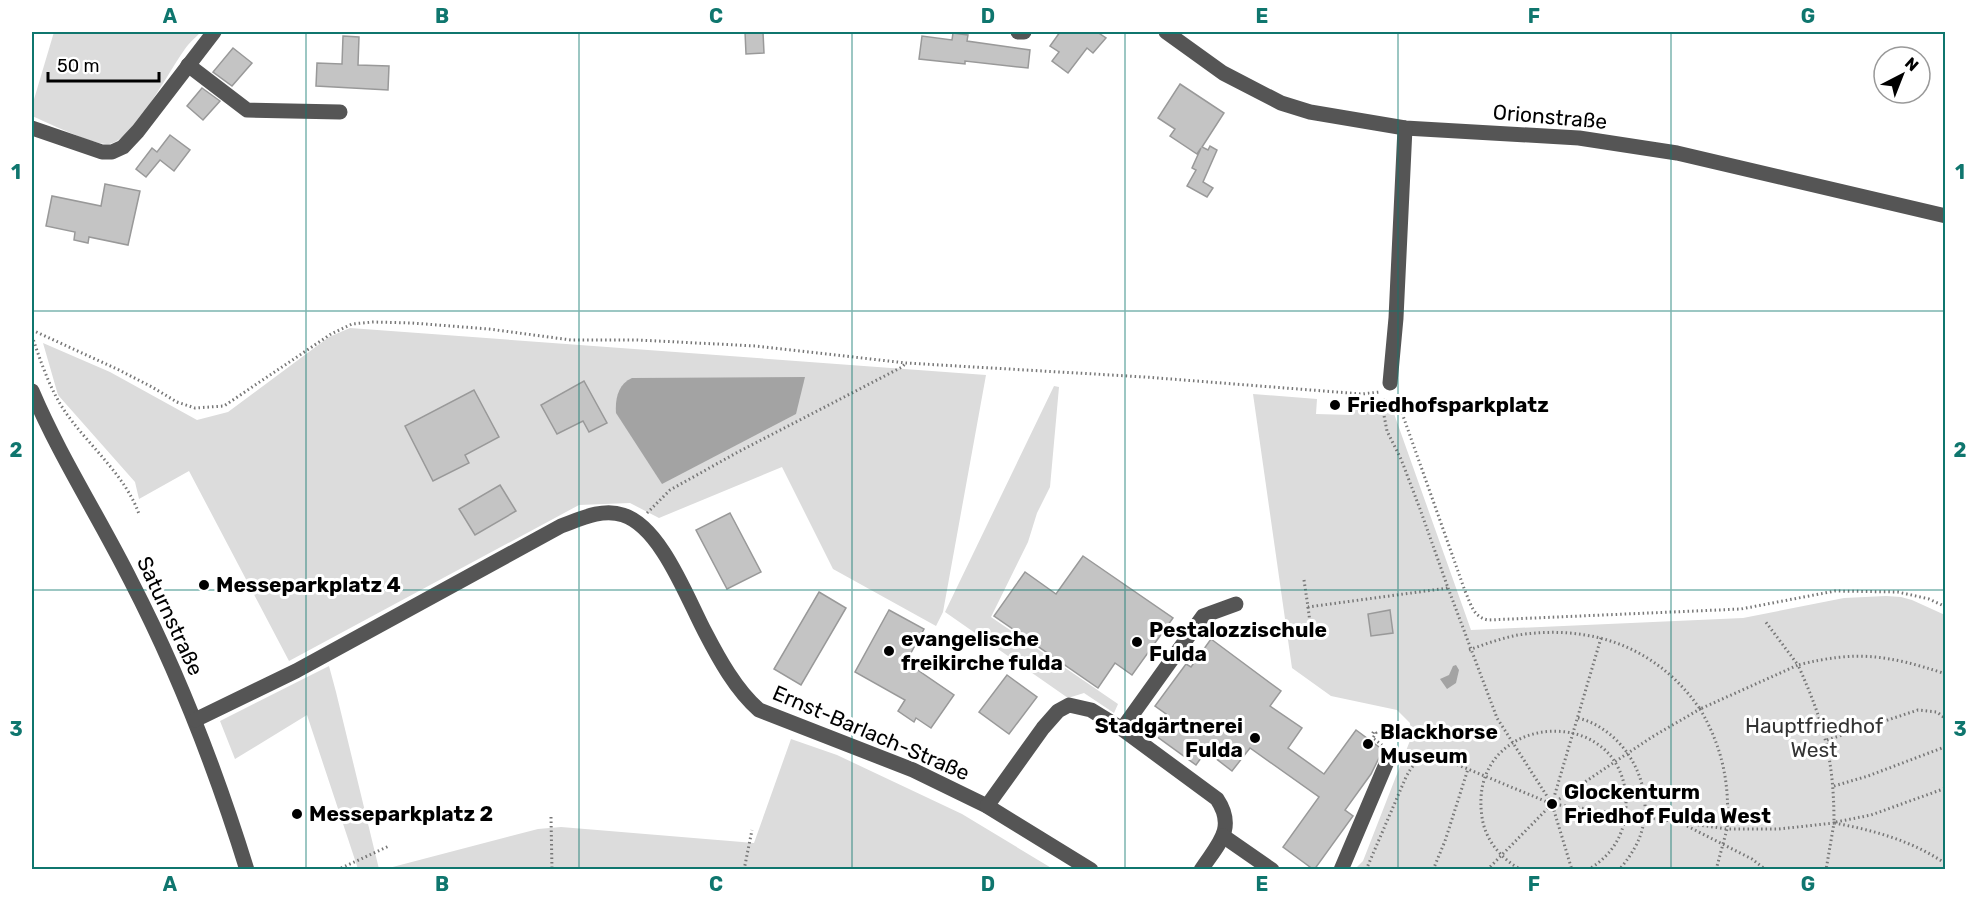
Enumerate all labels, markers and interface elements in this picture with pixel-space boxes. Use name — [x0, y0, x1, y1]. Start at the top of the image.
text: A — [163, 4, 178, 28]
text: B — [435, 4, 449, 28]
text: C — [709, 4, 723, 28]
text: D — [981, 4, 995, 28]
text: E — [1256, 4, 1268, 28]
text: F — [1528, 4, 1540, 28]
text: G — [1801, 4, 1815, 28]
scale bar — [48, 45, 159, 83]
north arrow — [1872, 45, 1932, 105]
text: N — [1901, 53, 1922, 75]
text: 50 m — [57, 55, 100, 77]
street label: Orionstraße — [1492, 99, 1608, 134]
text: 1 — [11, 160, 21, 184]
text: 1 — [1955, 160, 1965, 184]
place label: Friedhofsparkplatz — [1347, 392, 1549, 417]
marker: Friedhofsparkplatz — [1328, 398, 1342, 412]
text: 2 — [10, 438, 23, 462]
text: 2 — [1954, 438, 1967, 462]
street label: Saturnstraße — [132, 552, 209, 679]
place label: Messeparkplatz 4 — [216, 572, 401, 597]
marker: Messeparkplatz 4 — [197, 578, 211, 592]
place label: Pestalozzischule Fulda — [1149, 617, 1327, 666]
place label: evangelische freikirche fulda — [901, 626, 1063, 675]
marker: Pestalozzischule Fulda — [1130, 635, 1144, 649]
marker: evangelische freikirche fulda — [882, 644, 896, 658]
street label: Ernst-Barlach-Straße — [769, 680, 973, 785]
place label: Stadgärtnerei Fulda — [1095, 713, 1243, 762]
park label: Hauptfriedhof West — [1745, 713, 1883, 762]
text: 3 — [9, 717, 23, 741]
text: 3 — [1953, 717, 1967, 741]
place label: Blackhorse Museum — [1380, 719, 1498, 768]
marker: Stadgärtnerei Fulda — [1248, 731, 1262, 745]
marker: Blackhorse Museum — [1361, 737, 1375, 751]
place label: Glockenturm Friedhof Fulda West — [1564, 779, 1771, 828]
marker: Glockenturm Friedhof Fulda West — [1545, 797, 1559, 811]
place label: Messeparkplatz 2 — [309, 801, 493, 826]
marker: Messeparkplatz 2 — [290, 807, 304, 821]
text: A — [163, 872, 178, 896]
text: B — [435, 872, 449, 896]
text: C — [709, 872, 723, 896]
text: D — [981, 872, 995, 896]
text: E — [1256, 872, 1268, 896]
text: F — [1528, 872, 1540, 896]
text: G — [1801, 872, 1815, 896]

